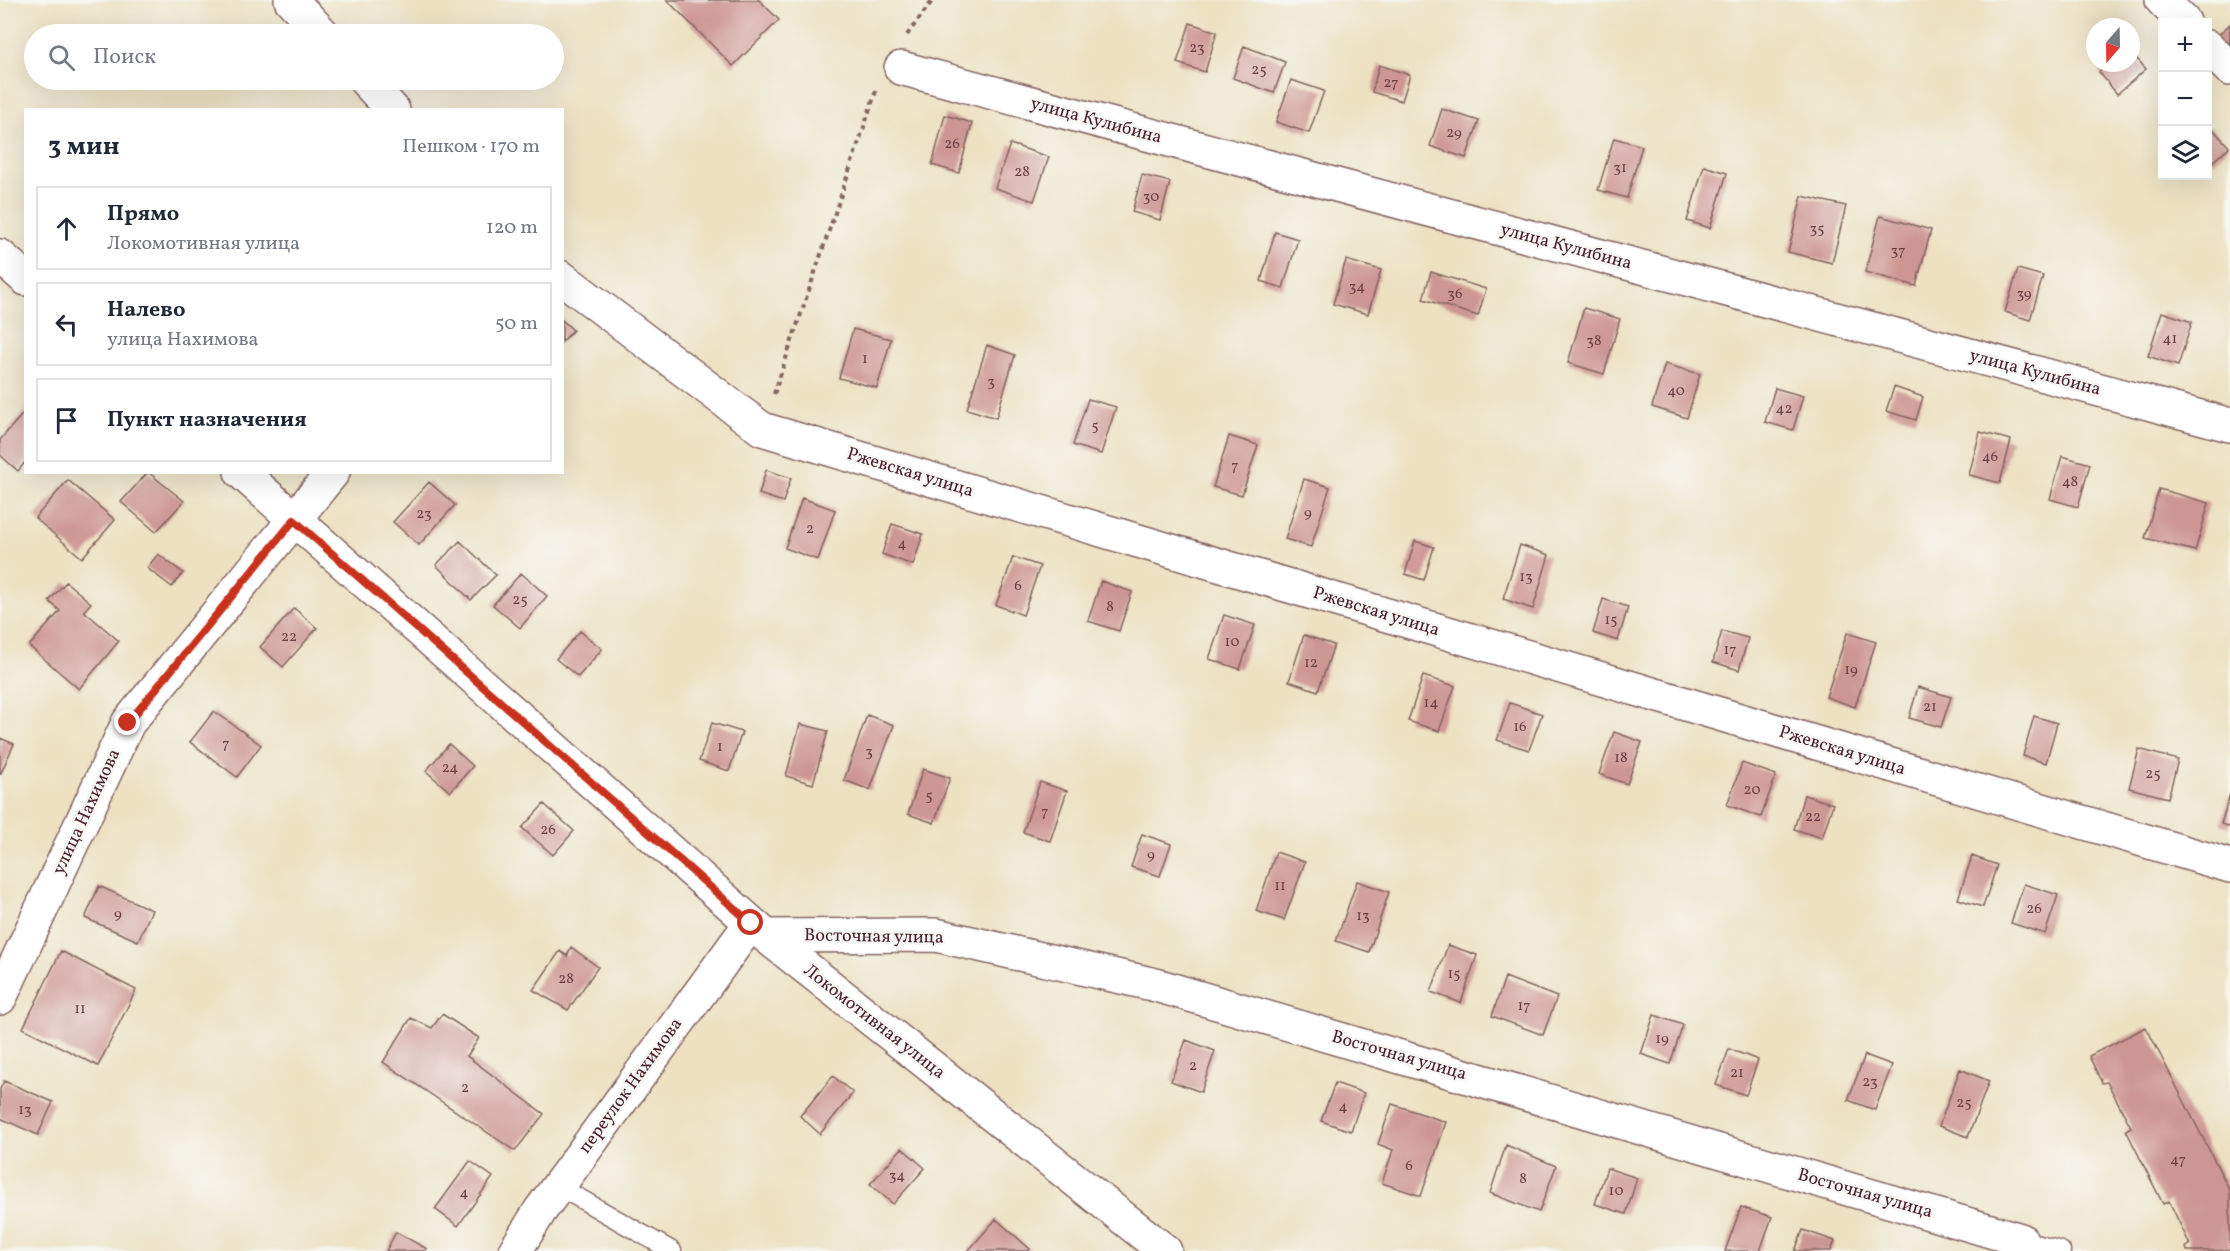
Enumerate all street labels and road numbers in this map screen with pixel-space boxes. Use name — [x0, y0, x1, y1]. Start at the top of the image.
street label: улица Кулибина — [1028, 91, 1164, 151]
street label: улица Кулибина — [1498, 217, 1634, 277]
street label: улица Кулибина — [1967, 343, 2103, 403]
street label: Ржевская улица — [844, 442, 976, 504]
street label: Ржевская улица — [1310, 581, 1442, 643]
street label: Ржевская улица — [1776, 720, 1908, 782]
street label: улица Нахимова — [47, 745, 127, 879]
street label: Восточная улица — [804, 923, 944, 951]
street label: Локомотивная улица — [798, 959, 950, 1085]
street label: переулок Нахимова — [573, 1013, 689, 1159]
street label: Восточная улица — [1328, 1025, 1470, 1087]
street label: Восточная улица — [1794, 1163, 1936, 1225]

